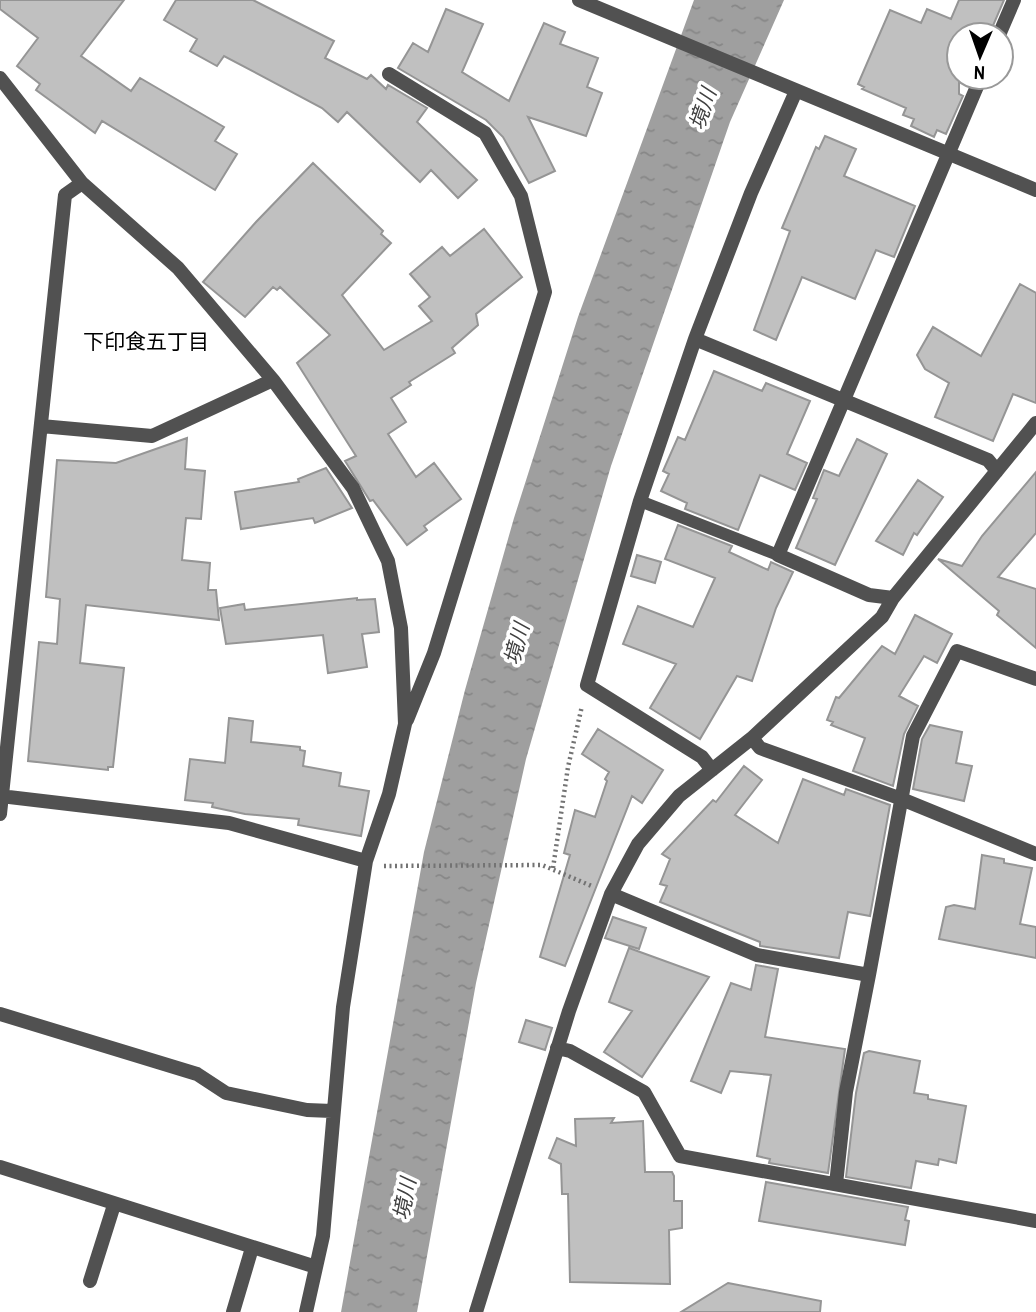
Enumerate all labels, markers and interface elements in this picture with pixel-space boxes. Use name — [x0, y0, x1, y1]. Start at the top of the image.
north arrow — [945, 21, 1015, 91]
text: N — [973, 60, 985, 86]
water label: 境川 — [682, 82, 724, 133]
district label: 下印食五丁目 — [83, 327, 209, 356]
water label: 境川 — [497, 618, 536, 668]
water label: 境川 — [386, 1174, 423, 1222]

